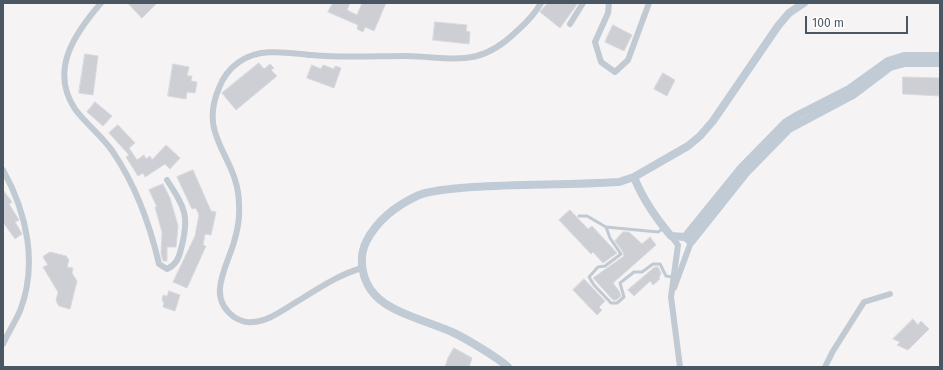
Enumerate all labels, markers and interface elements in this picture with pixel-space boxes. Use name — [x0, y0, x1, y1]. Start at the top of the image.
scale bar — [807, 8, 910, 34]
text: 100 m — [812, 16, 844, 30]

